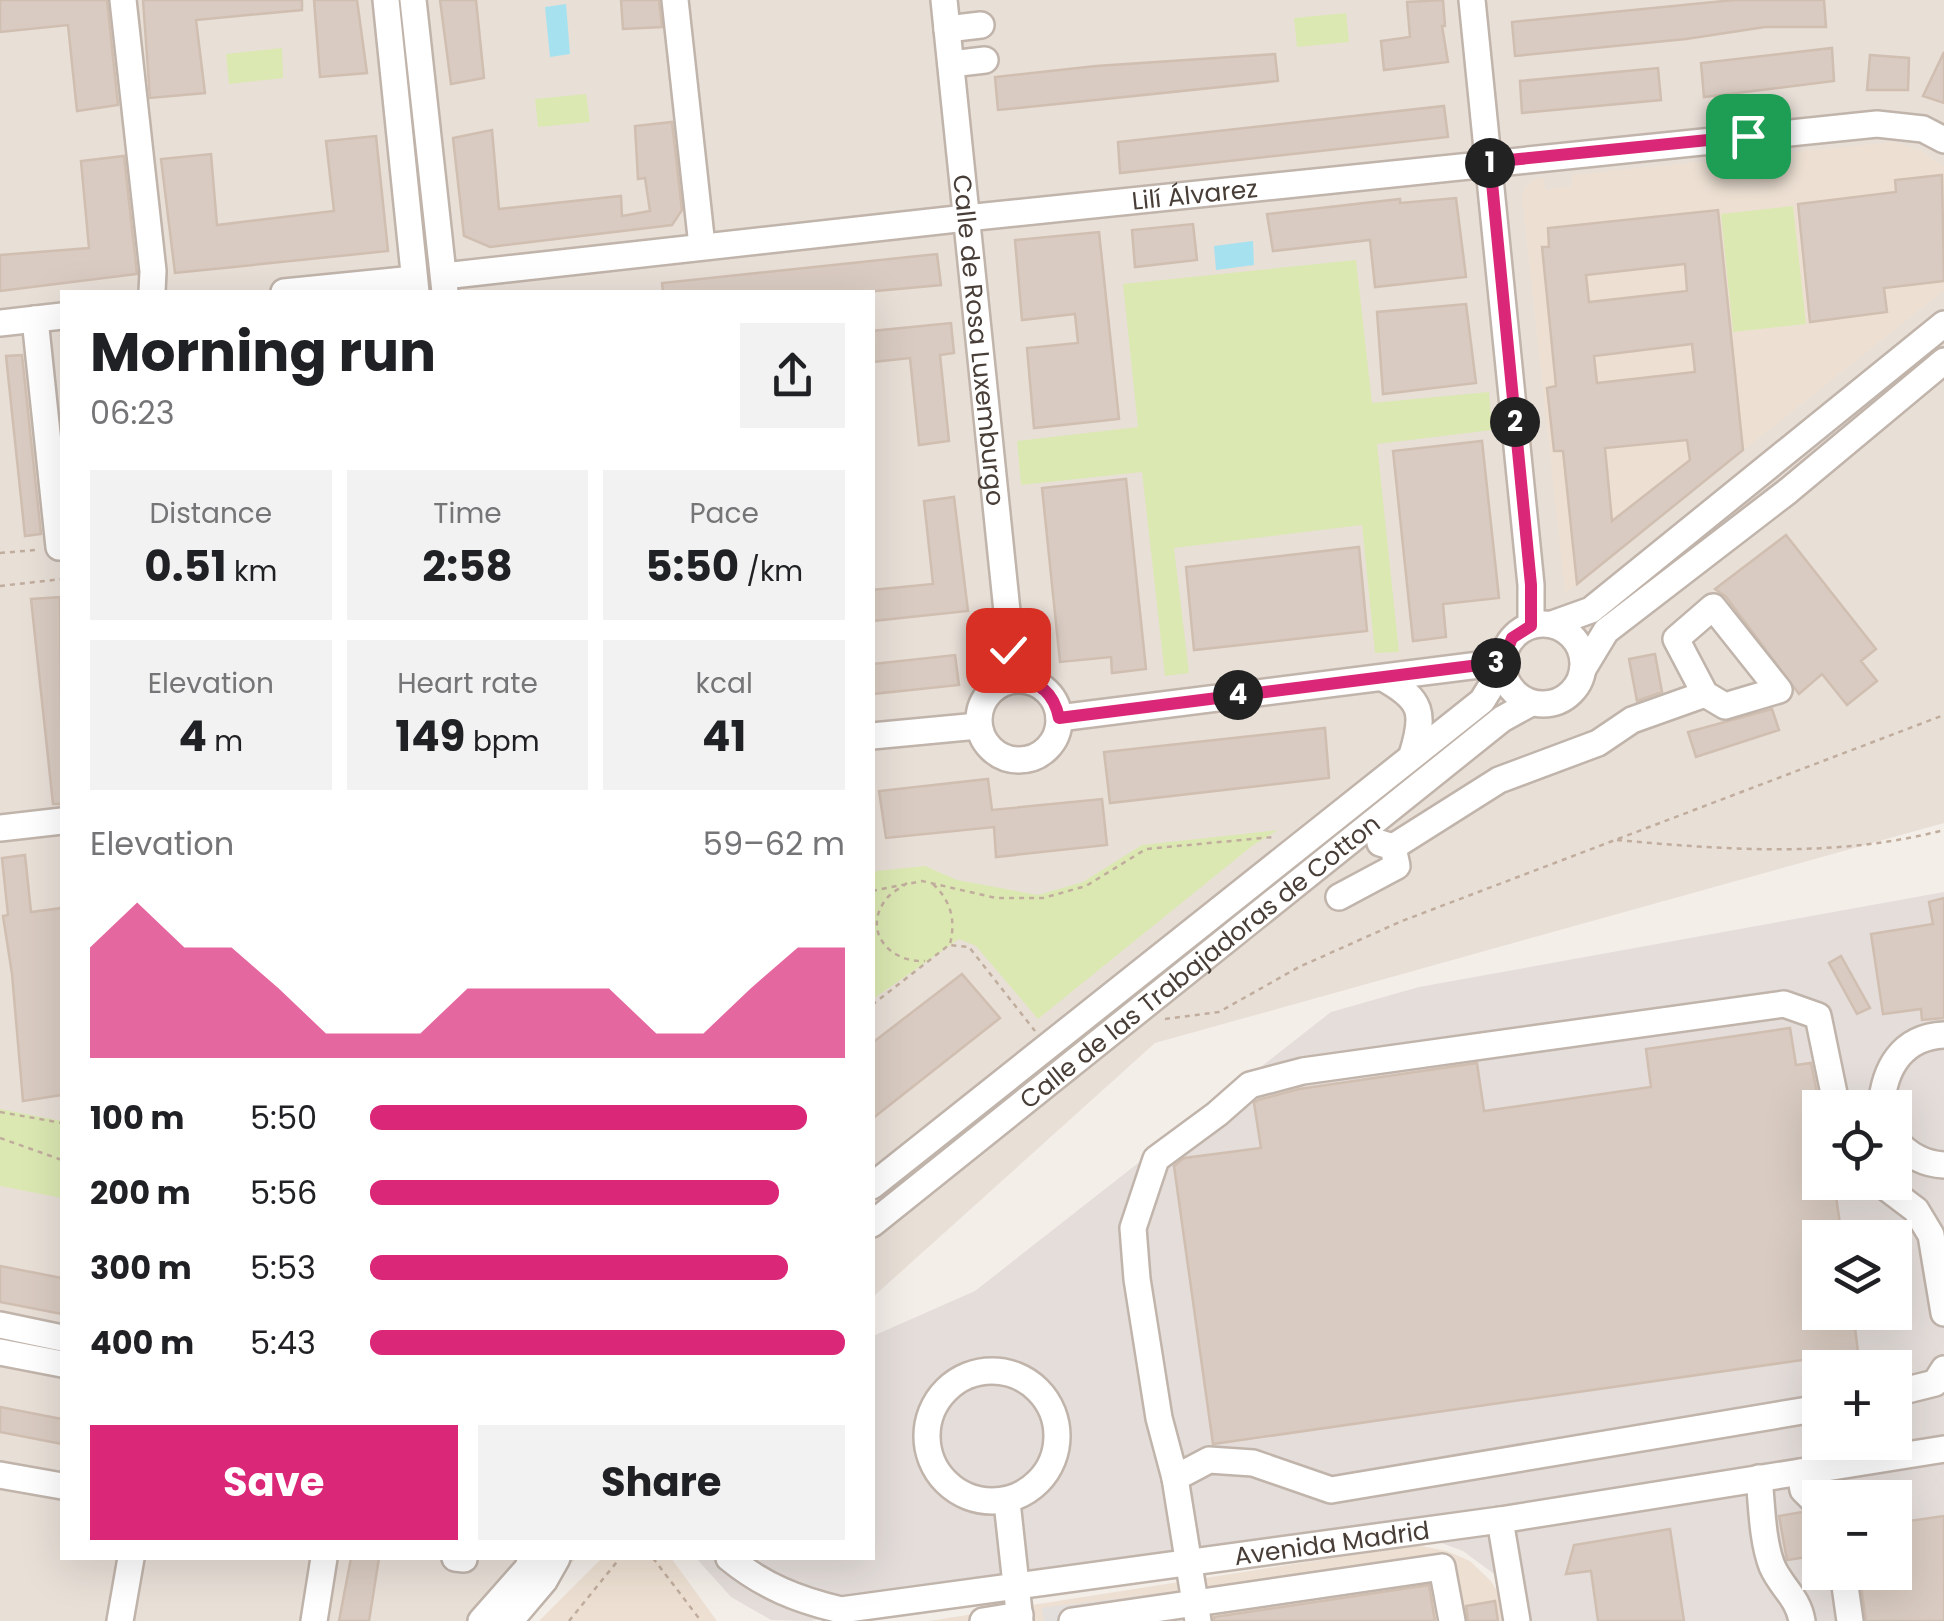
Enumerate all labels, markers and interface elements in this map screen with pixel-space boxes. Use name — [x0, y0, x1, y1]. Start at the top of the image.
pin — [1706, 94, 1791, 179]
icon: arrive — [1721, 109, 1776, 164]
pin: 1 — [1465, 138, 1515, 188]
text: 1 — [1485, 143, 1495, 182]
street label: Lilí Álvarez — [1130, 171, 1259, 218]
street label: Calle de Rosa Luxemburgo — [945, 173, 1014, 508]
text: Morning run — [90, 313, 436, 390]
button: share — [740, 323, 845, 428]
text: 06:23 — [90, 390, 174, 435]
pin: 2 — [1490, 397, 1540, 447]
text: 2 — [1507, 402, 1523, 441]
text: Distance — [149, 494, 272, 533]
text: Time — [433, 494, 502, 533]
text: Pace — [689, 494, 759, 533]
text: 0.51 — [144, 537, 227, 596]
text: 2:58 — [422, 537, 513, 596]
text: 5:50 — [645, 537, 739, 596]
text: km — [227, 552, 277, 591]
text: /km — [739, 552, 803, 591]
pin — [966, 608, 1051, 693]
icon: check — [981, 623, 1036, 678]
pin: 3 — [1471, 638, 1521, 688]
text: 3 — [1488, 643, 1504, 682]
text: Elevation — [148, 664, 274, 703]
text: Heart rate — [397, 664, 538, 703]
text: kcal — [696, 664, 753, 703]
pin: 4 — [1213, 670, 1263, 720]
text: 4 — [1229, 675, 1247, 714]
text: 4 — [178, 707, 207, 766]
text: 149 — [395, 707, 465, 766]
text: 41 — [702, 707, 746, 766]
text: m — [207, 722, 243, 761]
text: bpm — [465, 722, 540, 761]
street label: Calle de las Trabajadoras de Cotton — [1012, 806, 1387, 1117]
text: Elevation — [90, 821, 234, 866]
text: 59–62 m — [703, 821, 845, 866]
map controls — [1802, 1090, 1912, 1590]
button: locate — [1802, 1090, 1912, 1200]
text: 100 m — [90, 1095, 184, 1140]
text: 5:50 — [250, 1095, 317, 1140]
text: 200 m — [90, 1170, 191, 1215]
text: 5:56 — [250, 1170, 317, 1215]
button: layers — [1802, 1220, 1912, 1330]
text: 300 m — [90, 1245, 192, 1290]
text: 5:53 — [250, 1245, 316, 1290]
text: 400 m — [90, 1320, 194, 1365]
text: 5:43 — [250, 1320, 316, 1365]
button: + — [1802, 1350, 1912, 1460]
button: Save — [90, 1425, 458, 1540]
button: Share — [478, 1425, 845, 1540]
button: − — [1802, 1480, 1912, 1590]
street label: Avenida Madrid — [1232, 1512, 1432, 1574]

